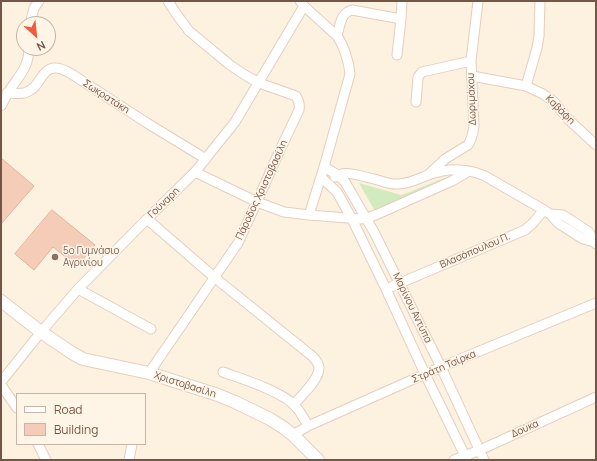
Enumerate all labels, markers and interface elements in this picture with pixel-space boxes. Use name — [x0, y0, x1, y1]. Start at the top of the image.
north arrow — [16, 16, 56, 56]
text: N — [34, 38, 48, 55]
street label: Δωριμάχου — [465, 73, 479, 125]
street label: Σωκρατάκη — [80, 77, 132, 117]
street label: Καβάφη — [543, 93, 577, 127]
street label: Πάροδος Χριστοβασίλη — [234, 138, 290, 242]
street label: Γούναρη — [146, 185, 182, 221]
street label: Βλασόπουλου Π. — [438, 231, 512, 271]
place label: 5ο Γυμνάσιο Αγρινίου — [63, 245, 120, 268]
marker: 5ο Γυμνάσιο Αγρινίου — [50, 252, 60, 262]
street label: Μαρίνου Αντύπα — [390, 271, 434, 345]
street label: Στράτη Τσίρκα — [410, 348, 478, 386]
street label: Χριστοβασίλη — [152, 369, 218, 401]
legend — [16, 393, 146, 445]
text: Road — [54, 401, 82, 418]
street label: Δούκα — [509, 418, 541, 440]
text: Building — [54, 421, 98, 438]

